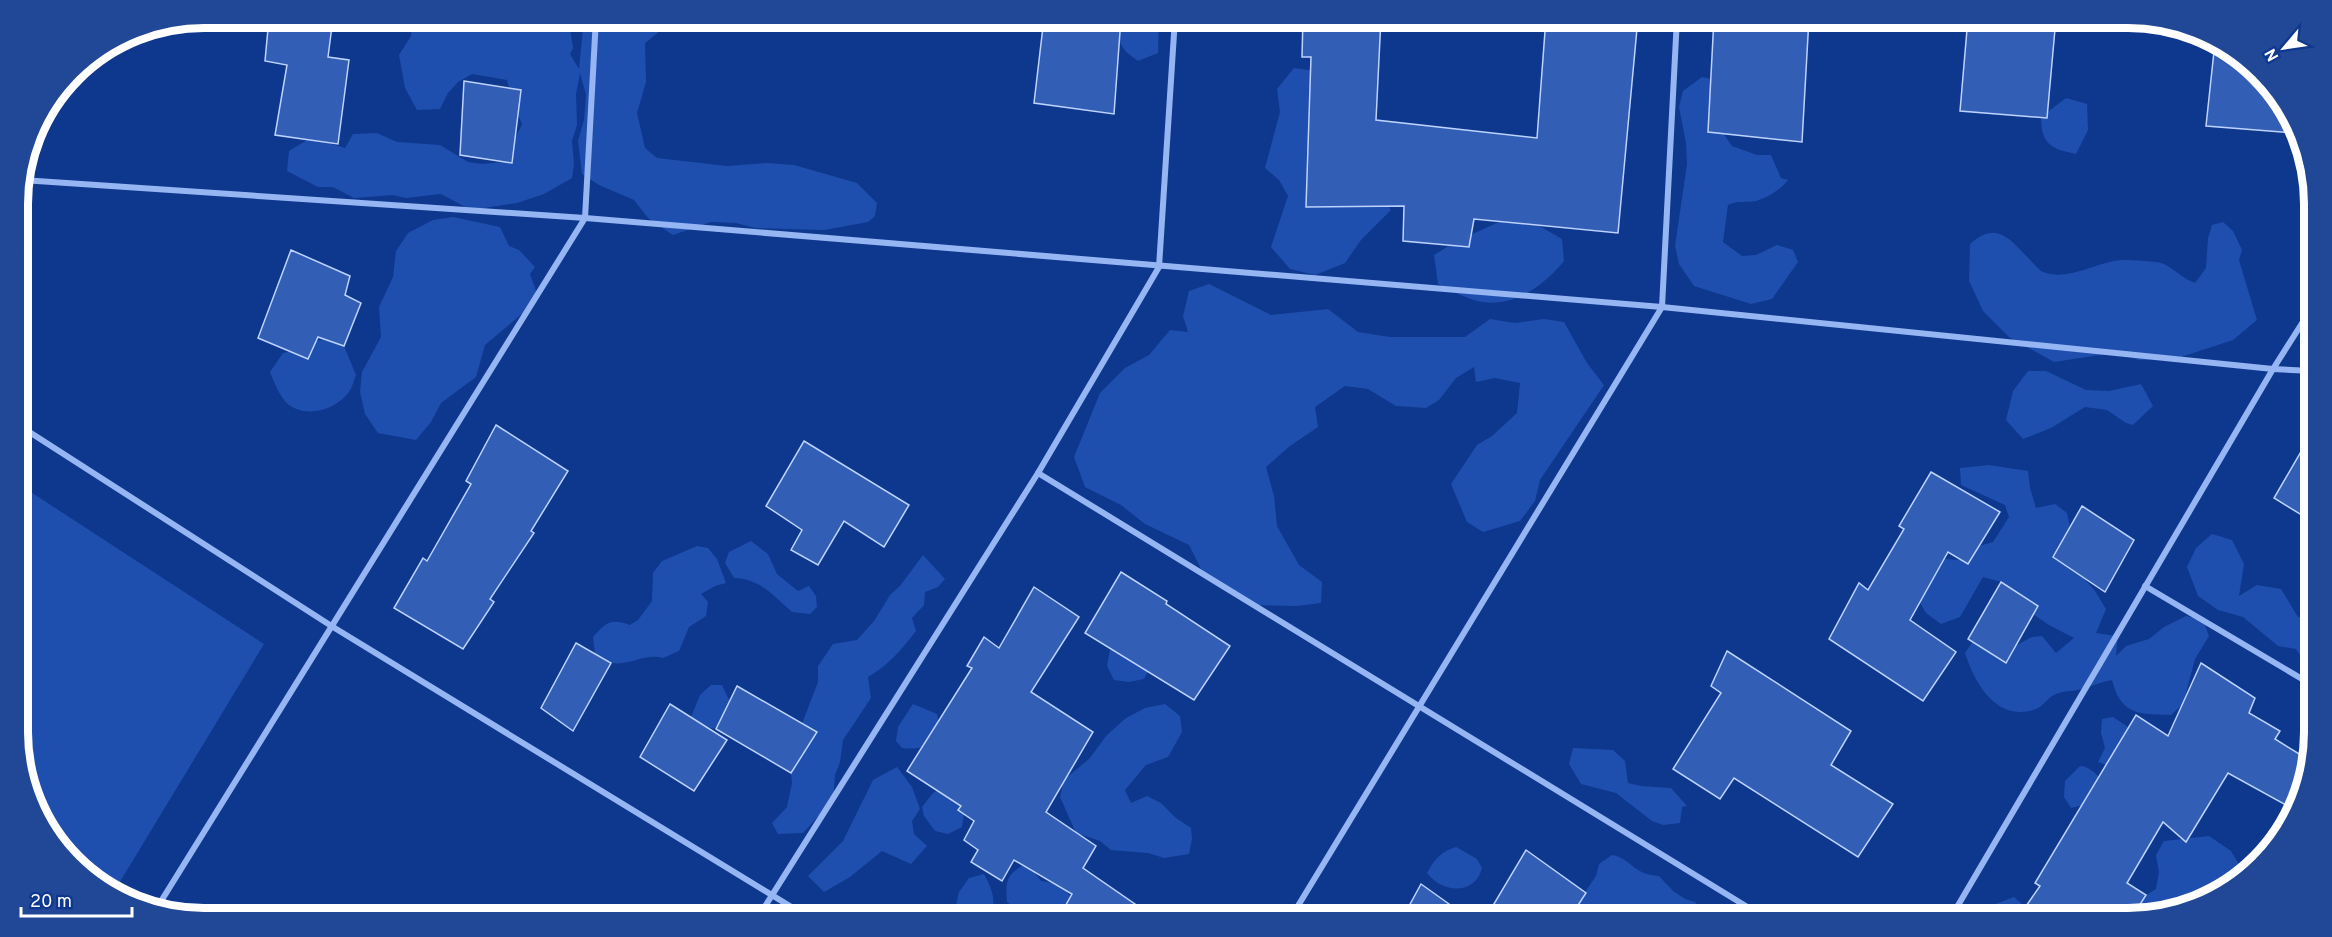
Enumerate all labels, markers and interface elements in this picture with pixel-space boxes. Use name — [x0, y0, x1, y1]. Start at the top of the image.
north arrow — [2254, 18, 2314, 78]
text: N — [2261, 44, 2284, 64]
scale bar — [21, 880, 132, 918]
text: 20 m — [30, 891, 72, 914]

